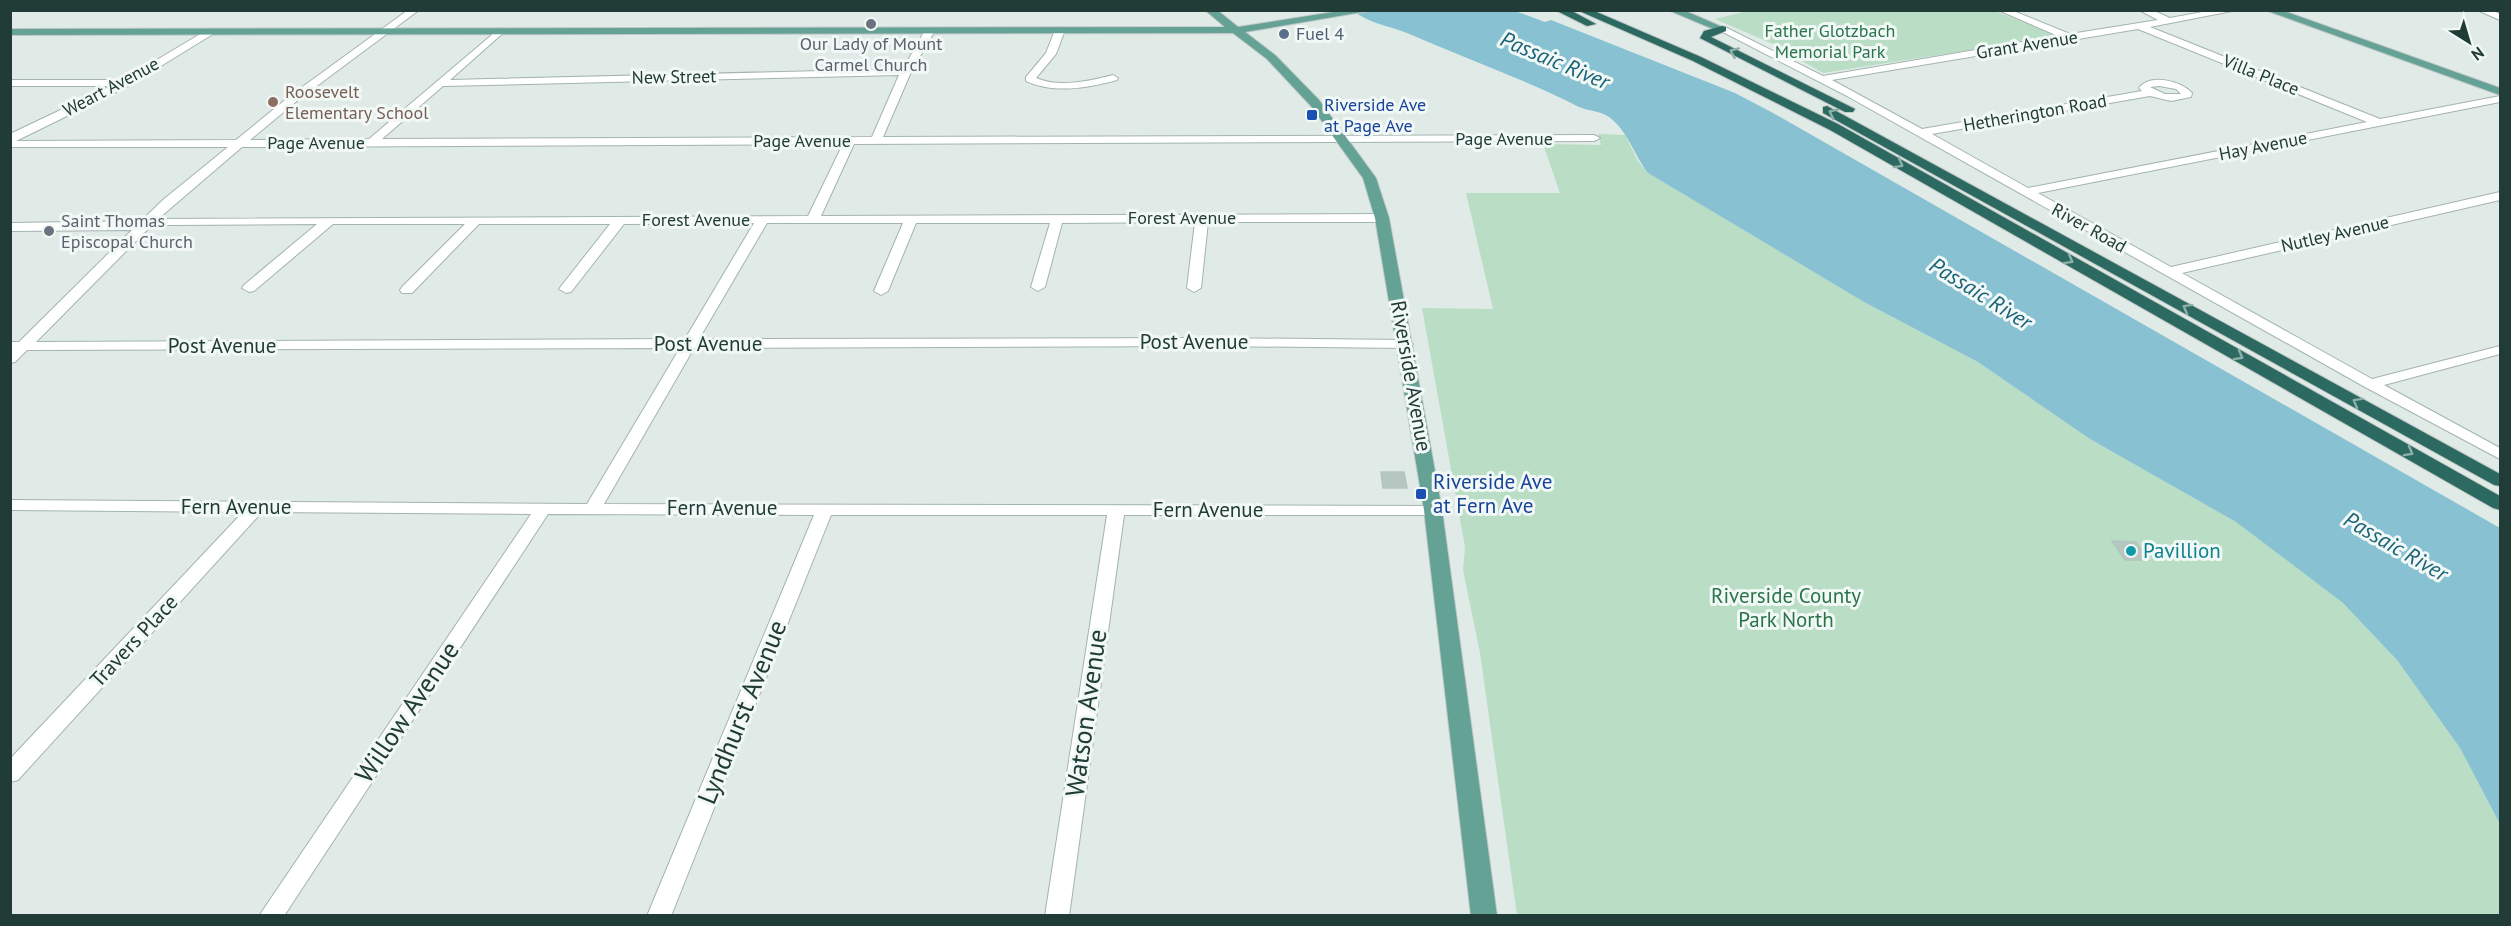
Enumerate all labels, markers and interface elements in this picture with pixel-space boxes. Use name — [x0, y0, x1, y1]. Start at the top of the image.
north arrow — [2439, 12, 2499, 72]
marker: Our Lady of Mount Carmel Church — [864, 17, 878, 31]
park label: Father Glotzbach Memorial Park — [1765, 19, 1895, 63]
place label: Fuel 4 — [1296, 22, 1344, 45]
water label: Passaic River — [1496, 25, 1615, 96]
street label: Grant Avenue — [1975, 25, 2079, 64]
marker: Fuel 4 — [1277, 27, 1291, 41]
place label: Our Lady of Mount Carmel Church — [800, 32, 942, 76]
text: N — [2468, 43, 2488, 65]
one-way arrow — [1729, 48, 1740, 60]
street label: Villa Place — [2219, 48, 2303, 100]
street label: Weart Avenue — [59, 52, 163, 121]
street label: New Street — [631, 64, 717, 89]
place label: Roosevelt Elementary School — [285, 80, 429, 124]
street label: Hetherington Road — [1961, 89, 2108, 136]
place label: Riverside Ave at Page Ave — [1324, 93, 1426, 137]
marker: Roosevelt Elementary School — [266, 95, 280, 109]
marker: Riverside Ave at Page Ave — [1305, 108, 1319, 122]
one-way arrow — [1829, 109, 1840, 120]
street label: Hay Avenue — [2217, 126, 2309, 165]
street label: Page Avenue — [1455, 127, 1553, 150]
street label: Page Avenue — [753, 129, 851, 152]
street label: Page Avenue — [267, 131, 365, 154]
one-way arrow — [1893, 157, 1904, 168]
street label: River Road — [2048, 198, 2131, 258]
street label: Forest Avenue — [1128, 206, 1236, 229]
street label: Forest Avenue — [642, 208, 750, 231]
place label: Saint Thomas Episcopal Church — [61, 209, 193, 253]
street label: Nutley Avenue — [2279, 210, 2391, 257]
marker: Saint Thomas Episcopal Church — [42, 224, 56, 238]
water label: Passaic River — [1925, 251, 2039, 336]
one-way arrow — [2063, 253, 2073, 264]
street label: Riverside Avenue — [1385, 298, 1438, 453]
one-way arrow — [2183, 304, 2193, 315]
street label: Post Avenue — [1140, 328, 1248, 355]
street label: Post Avenue — [654, 330, 762, 357]
street label: Post Avenue — [168, 332, 276, 359]
one-way arrow — [2233, 349, 2243, 360]
one-way arrow — [2353, 398, 2364, 409]
one-way arrow — [2402, 445, 2413, 456]
place label: Riverside Ave at Fern Ave — [1433, 468, 1552, 519]
marker: Riverside Ave at Fern Ave — [1414, 487, 1428, 501]
street label: Fern Avenue — [181, 493, 291, 520]
street label: Fern Avenue — [667, 494, 777, 521]
street label: Fern Avenue — [1153, 496, 1263, 523]
water label: Passaic River — [2339, 505, 2455, 588]
place label: Pavillion — [2143, 537, 2221, 564]
marker: Pavillion — [2124, 544, 2138, 558]
park label: Riverside County Park North — [1711, 582, 1861, 633]
street label: Travers Place — [84, 589, 183, 693]
street label: Lyndhurst Avenue — [690, 615, 793, 809]
street label: Watson Avenue — [1057, 627, 1114, 799]
street label: Willow Avenue — [347, 635, 466, 789]

